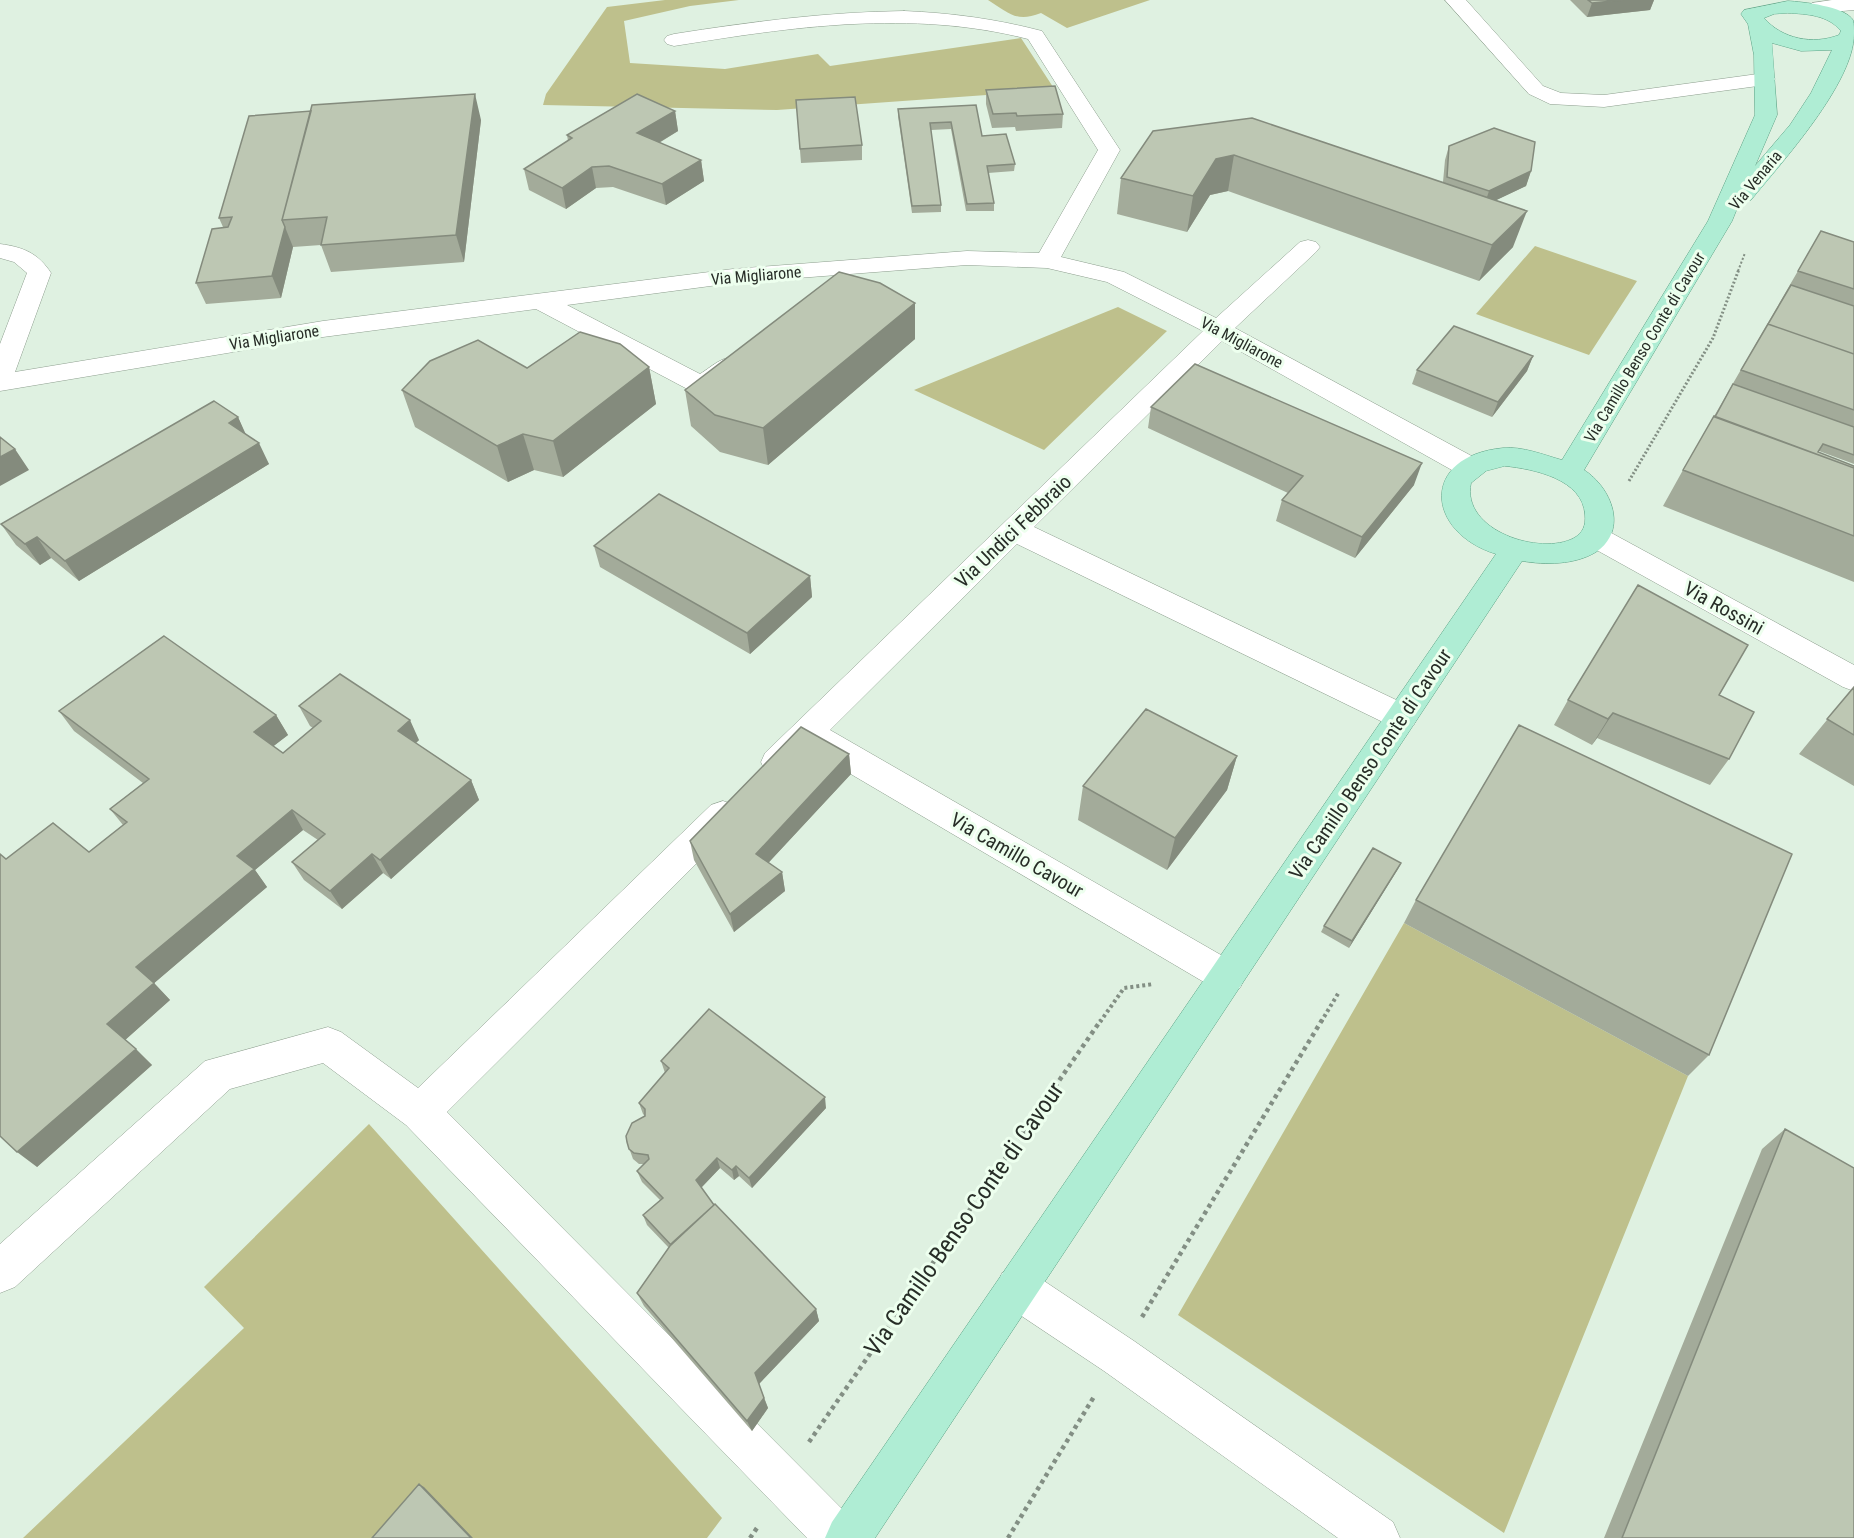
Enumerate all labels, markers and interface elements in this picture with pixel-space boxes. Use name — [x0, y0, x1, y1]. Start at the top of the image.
street label: Via Venaria — [1725, 147, 1786, 214]
street label: Via Camillo Benso Conte di Cavour — [1580, 249, 1709, 446]
street label: Via Migliarone — [710, 262, 802, 289]
street label: Via Migliarone — [1197, 313, 1286, 372]
street label: Via Migliarone — [228, 321, 320, 354]
street label: Via Undici Febbraio — [950, 469, 1076, 593]
street label: Via Rossini — [1680, 576, 1768, 640]
street label: Via Camillo Benso Conte di Cavour — [1284, 644, 1456, 884]
street label: Via Camillo Cavour — [946, 807, 1088, 903]
street label: Via Camillo Benso Conte di Cavour — [859, 1077, 1069, 1361]

